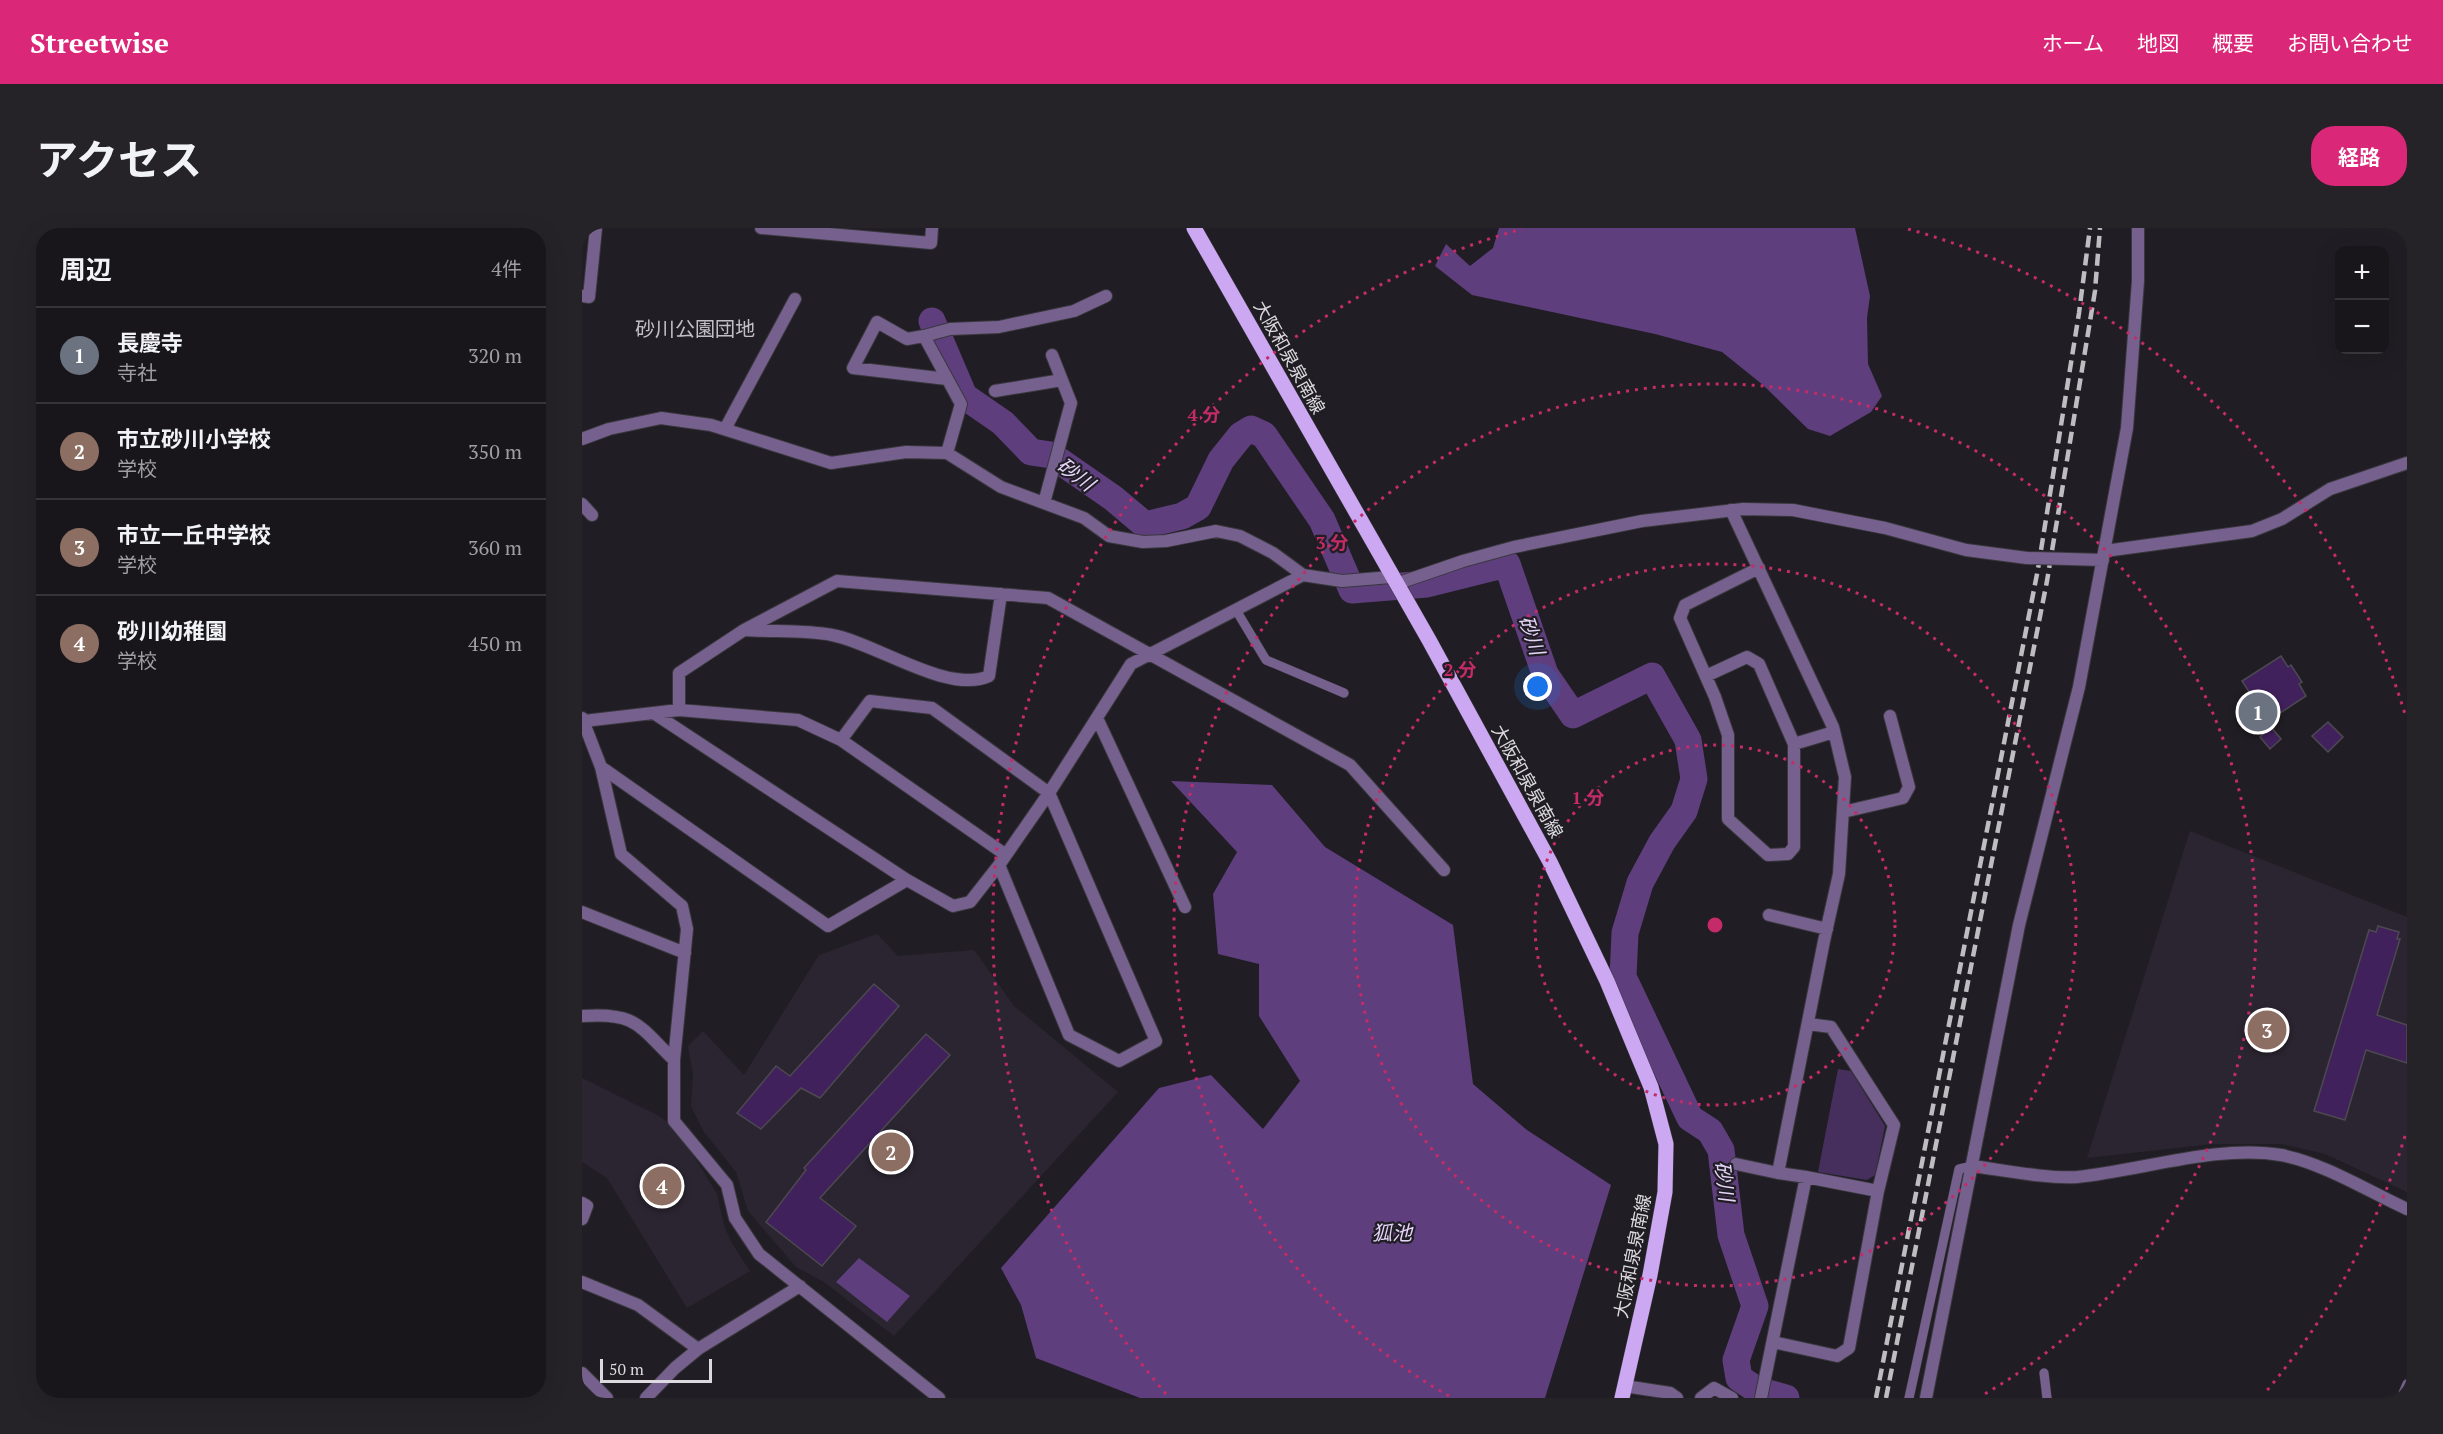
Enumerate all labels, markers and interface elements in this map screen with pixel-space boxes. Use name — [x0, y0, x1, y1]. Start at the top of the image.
text: Streetwise — [30, 24, 169, 61]
text: ホーム — [2042, 29, 2104, 57]
text: 地図 — [2137, 29, 2179, 57]
text: 概要 — [2212, 29, 2254, 57]
text: お問い合わせ — [2287, 29, 2413, 57]
button: 経路 — [2311, 126, 2407, 186]
text: アクセス — [36, 131, 202, 187]
map controls — [2335, 246, 2389, 354]
button: + — [2335, 246, 2389, 300]
text: 周辺 — [60, 252, 112, 286]
text: 4件 — [491, 255, 522, 282]
street label: 大阪和泉泉南線 — [1249, 296, 1331, 418]
button: − — [2335, 300, 2389, 354]
district label: 砂川公園団地 — [635, 315, 755, 342]
text: 長慶寺 — [117, 328, 183, 357]
text: 1 — [74, 342, 85, 369]
text: 320 m — [468, 342, 522, 369]
text: 寺社 — [117, 359, 157, 386]
text: 4 分 — [1187, 402, 1221, 426]
text: 市立砂川小学校 — [117, 424, 271, 453]
text: 2 — [74, 438, 85, 465]
text: 350 m — [468, 438, 522, 465]
water label: 砂川 — [1052, 451, 1102, 498]
text: 学校 — [117, 455, 157, 482]
text: 市立一丘中学校 — [117, 520, 271, 549]
text: 3 分 — [1315, 530, 1349, 554]
text: 3 — [74, 534, 85, 561]
text: 360 m — [468, 534, 522, 561]
text: 学校 — [117, 551, 157, 578]
water label: 砂川 — [1513, 612, 1552, 660]
text: 砂川幼稚園 — [117, 616, 227, 645]
text: 4 — [74, 630, 85, 657]
text: 450 m — [468, 630, 522, 657]
text: 学校 — [117, 647, 157, 674]
text: 2 分 — [1443, 657, 1477, 681]
your location — [1523, 672, 1552, 701]
pin: 1 — [2238, 690, 2278, 734]
street label: 大阪和泉泉南線 — [1487, 720, 1569, 842]
text: 1 分 — [1571, 785, 1605, 809]
centre of rings — [1705, 915, 1725, 935]
pin: 3 — [2248, 1008, 2286, 1052]
pin: 2 — [872, 1130, 910, 1174]
water label: 砂川 — [1709, 1160, 1741, 1204]
pin: 4 — [642, 1164, 682, 1208]
street label: 大阪和泉泉南線 — [1608, 1192, 1656, 1320]
water label: 狐池 — [1372, 1219, 1414, 1246]
scale bar — [600, 1356, 712, 1384]
text: 50 m — [609, 1358, 644, 1380]

